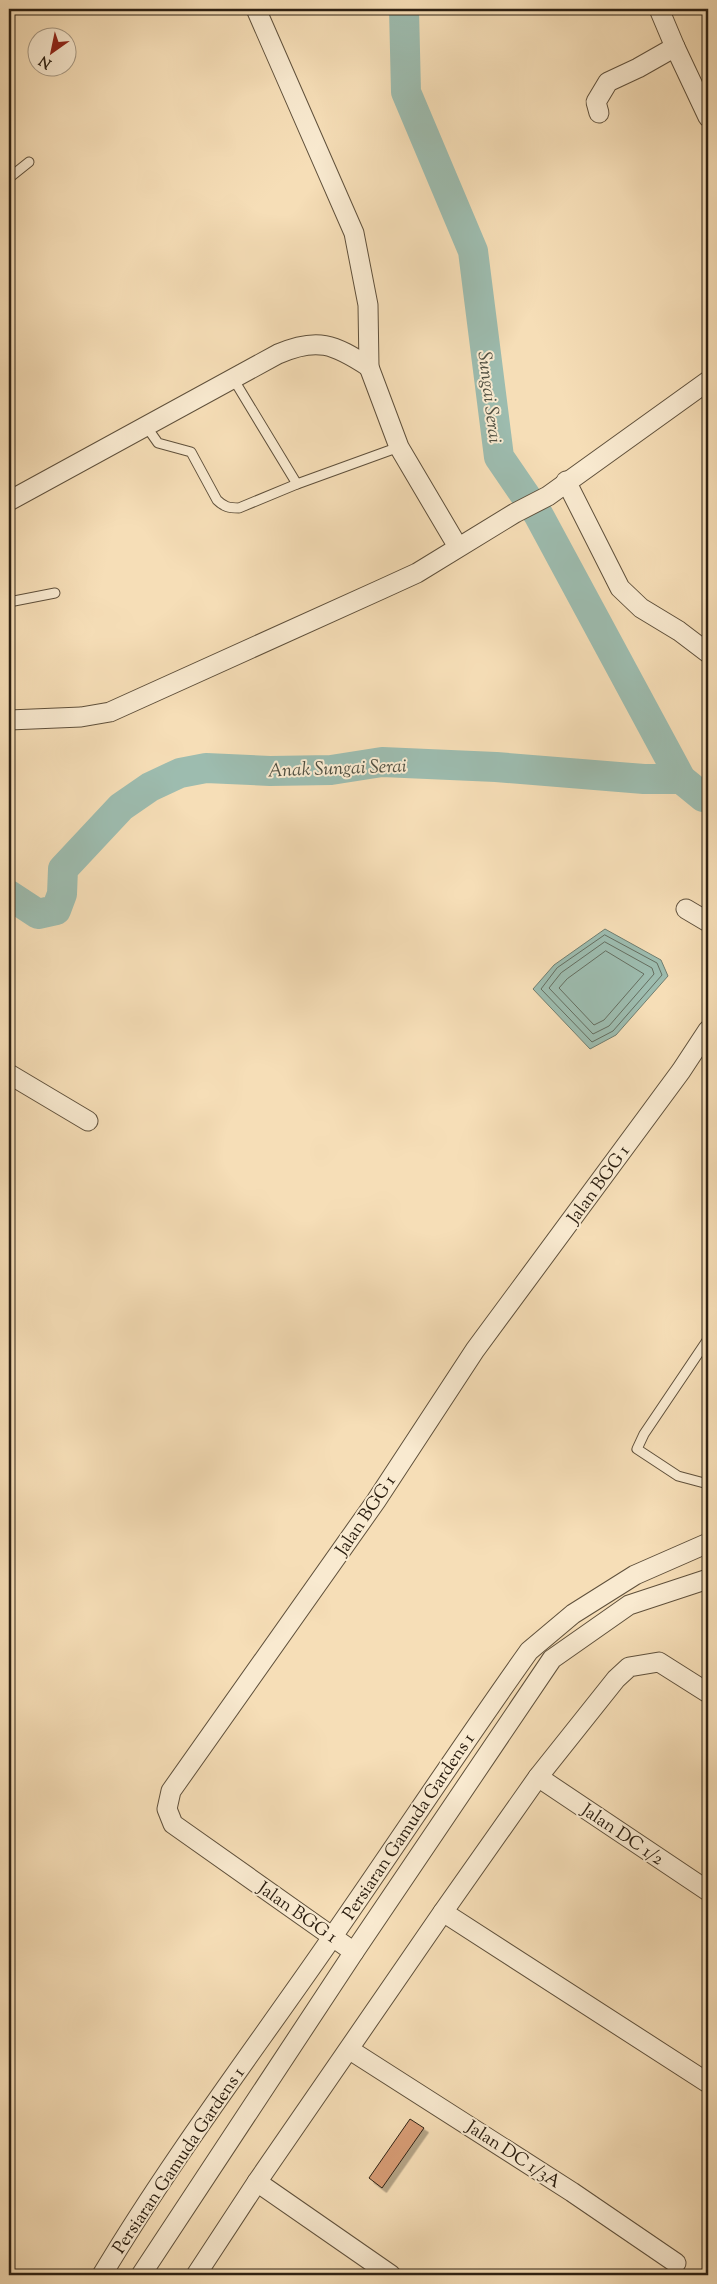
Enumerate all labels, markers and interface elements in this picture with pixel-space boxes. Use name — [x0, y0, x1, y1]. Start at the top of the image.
north arrow — [28, 28, 78, 78]
text: N — [36, 50, 56, 73]
water label: Sungai Serai — [469, 350, 508, 445]
water label: Anak Sungai Serai — [267, 754, 407, 785]
street label: Jalan BGG 1 — [561, 1140, 637, 1231]
street label: Jalan BGG 1 — [330, 1471, 403, 1562]
street label: Persiaran Gamuda Gardens 1 — [337, 1729, 482, 1926]
street label: Jalan DC 1/2 — [575, 1798, 669, 1873]
street label: Jalan BGG 1 — [251, 1876, 342, 1951]
street label: Persiaran Gamuda Gardens 1 — [107, 2063, 252, 2260]
street label: Jalan DC 1/3A — [460, 2115, 566, 2196]

